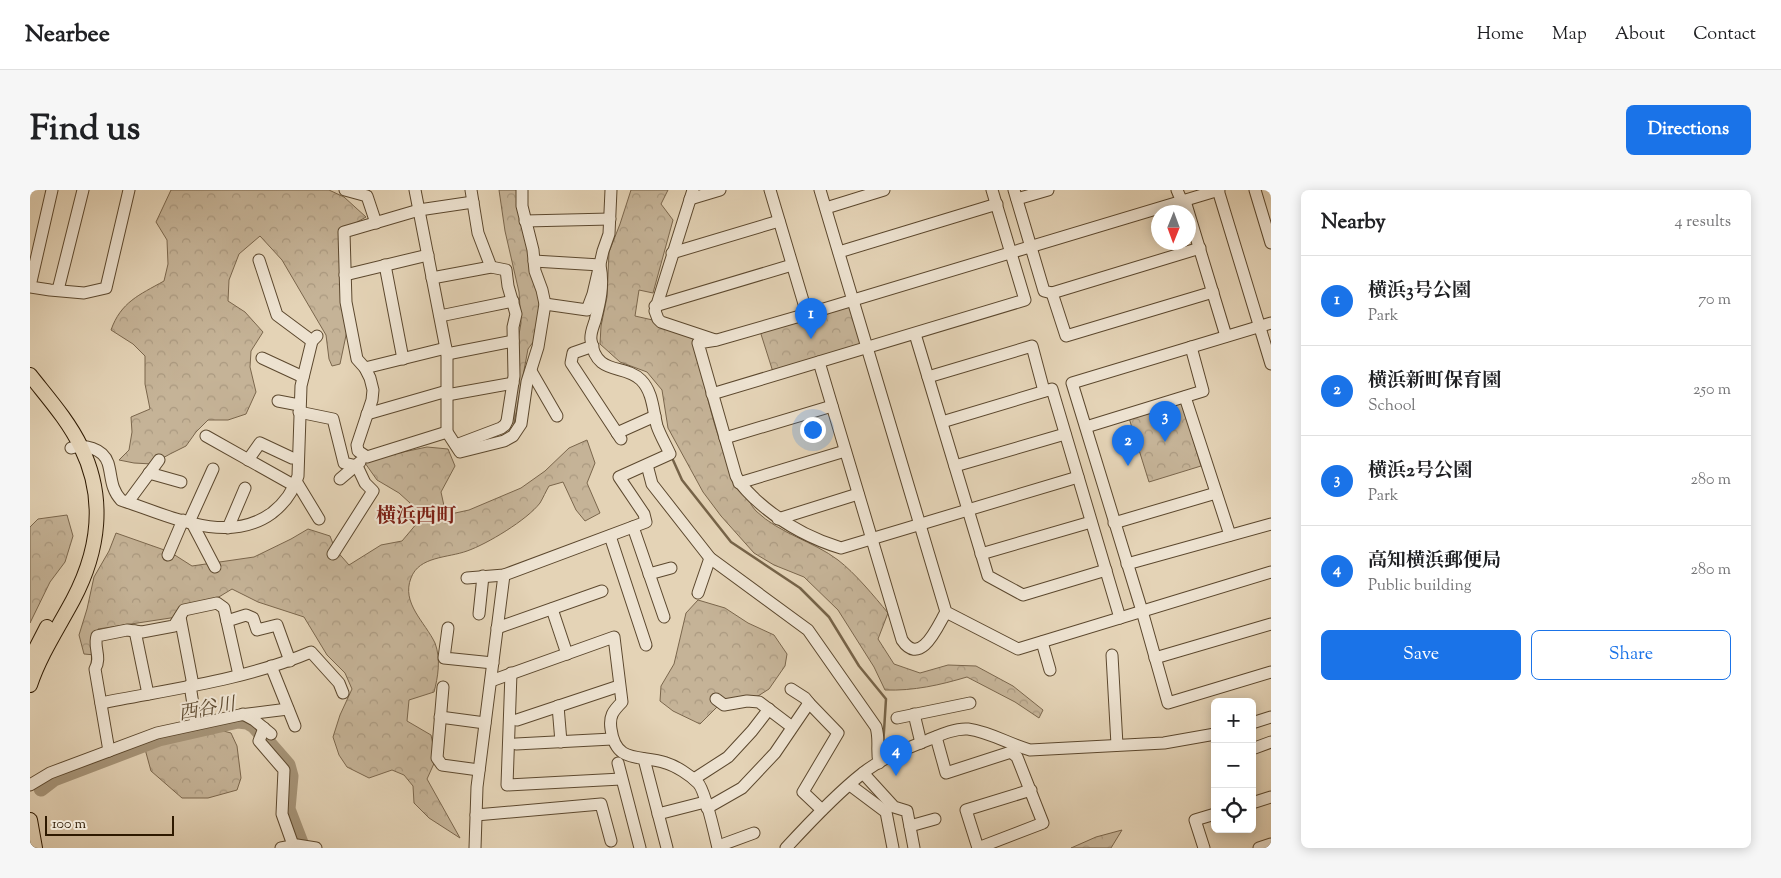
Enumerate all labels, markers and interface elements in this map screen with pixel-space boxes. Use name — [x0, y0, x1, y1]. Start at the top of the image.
text: Nearbee — [25, 18, 110, 52]
text: Home — [1477, 22, 1524, 48]
text: Map — [1552, 22, 1587, 48]
text: About — [1615, 22, 1665, 48]
text: Contact — [1693, 22, 1756, 48]
text: Find us — [30, 105, 140, 156]
button: Directions — [1626, 105, 1751, 155]
north arrow — [1151, 205, 1196, 250]
text: Nearby — [1321, 208, 1386, 238]
text: 4 results — [1675, 211, 1731, 234]
text: 横浜3号公園 — [1368, 278, 1471, 305]
text: 1 — [1334, 289, 1340, 312]
text: 70 m — [1698, 289, 1731, 312]
pin: 1 — [795, 298, 827, 339]
text: Park — [1368, 305, 1399, 328]
text: 横浜新町保育園 — [1368, 368, 1501, 395]
text: 2 — [1333, 379, 1341, 402]
text: 250 m — [1693, 379, 1731, 402]
text: School — [1368, 395, 1416, 418]
pin: 3 — [1149, 401, 1181, 442]
your location — [800, 417, 826, 443]
pin: 2 — [1112, 425, 1144, 466]
text: 横浜2号公園 — [1368, 458, 1472, 485]
text: 3 — [1334, 469, 1340, 492]
text: 280 m — [1690, 469, 1731, 492]
text: Park — [1368, 485, 1399, 508]
district label: 横浜西町 — [376, 503, 457, 532]
text: 高知横浜郵便局 — [1368, 548, 1501, 575]
text: 4 — [1333, 559, 1341, 582]
text: 280 m — [1690, 559, 1731, 582]
text: Public building — [1368, 575, 1472, 598]
button: Save — [1321, 630, 1521, 680]
button: Share — [1531, 630, 1731, 680]
water label: 西谷川 — [177, 691, 239, 728]
map controls — [1211, 698, 1256, 833]
button: + — [1211, 698, 1256, 743]
pin: 4 — [880, 735, 912, 776]
button: − — [1211, 743, 1256, 788]
button: locate — [1211, 788, 1256, 833]
scale bar — [45, 813, 174, 836]
text: 100 m — [52, 815, 86, 835]

